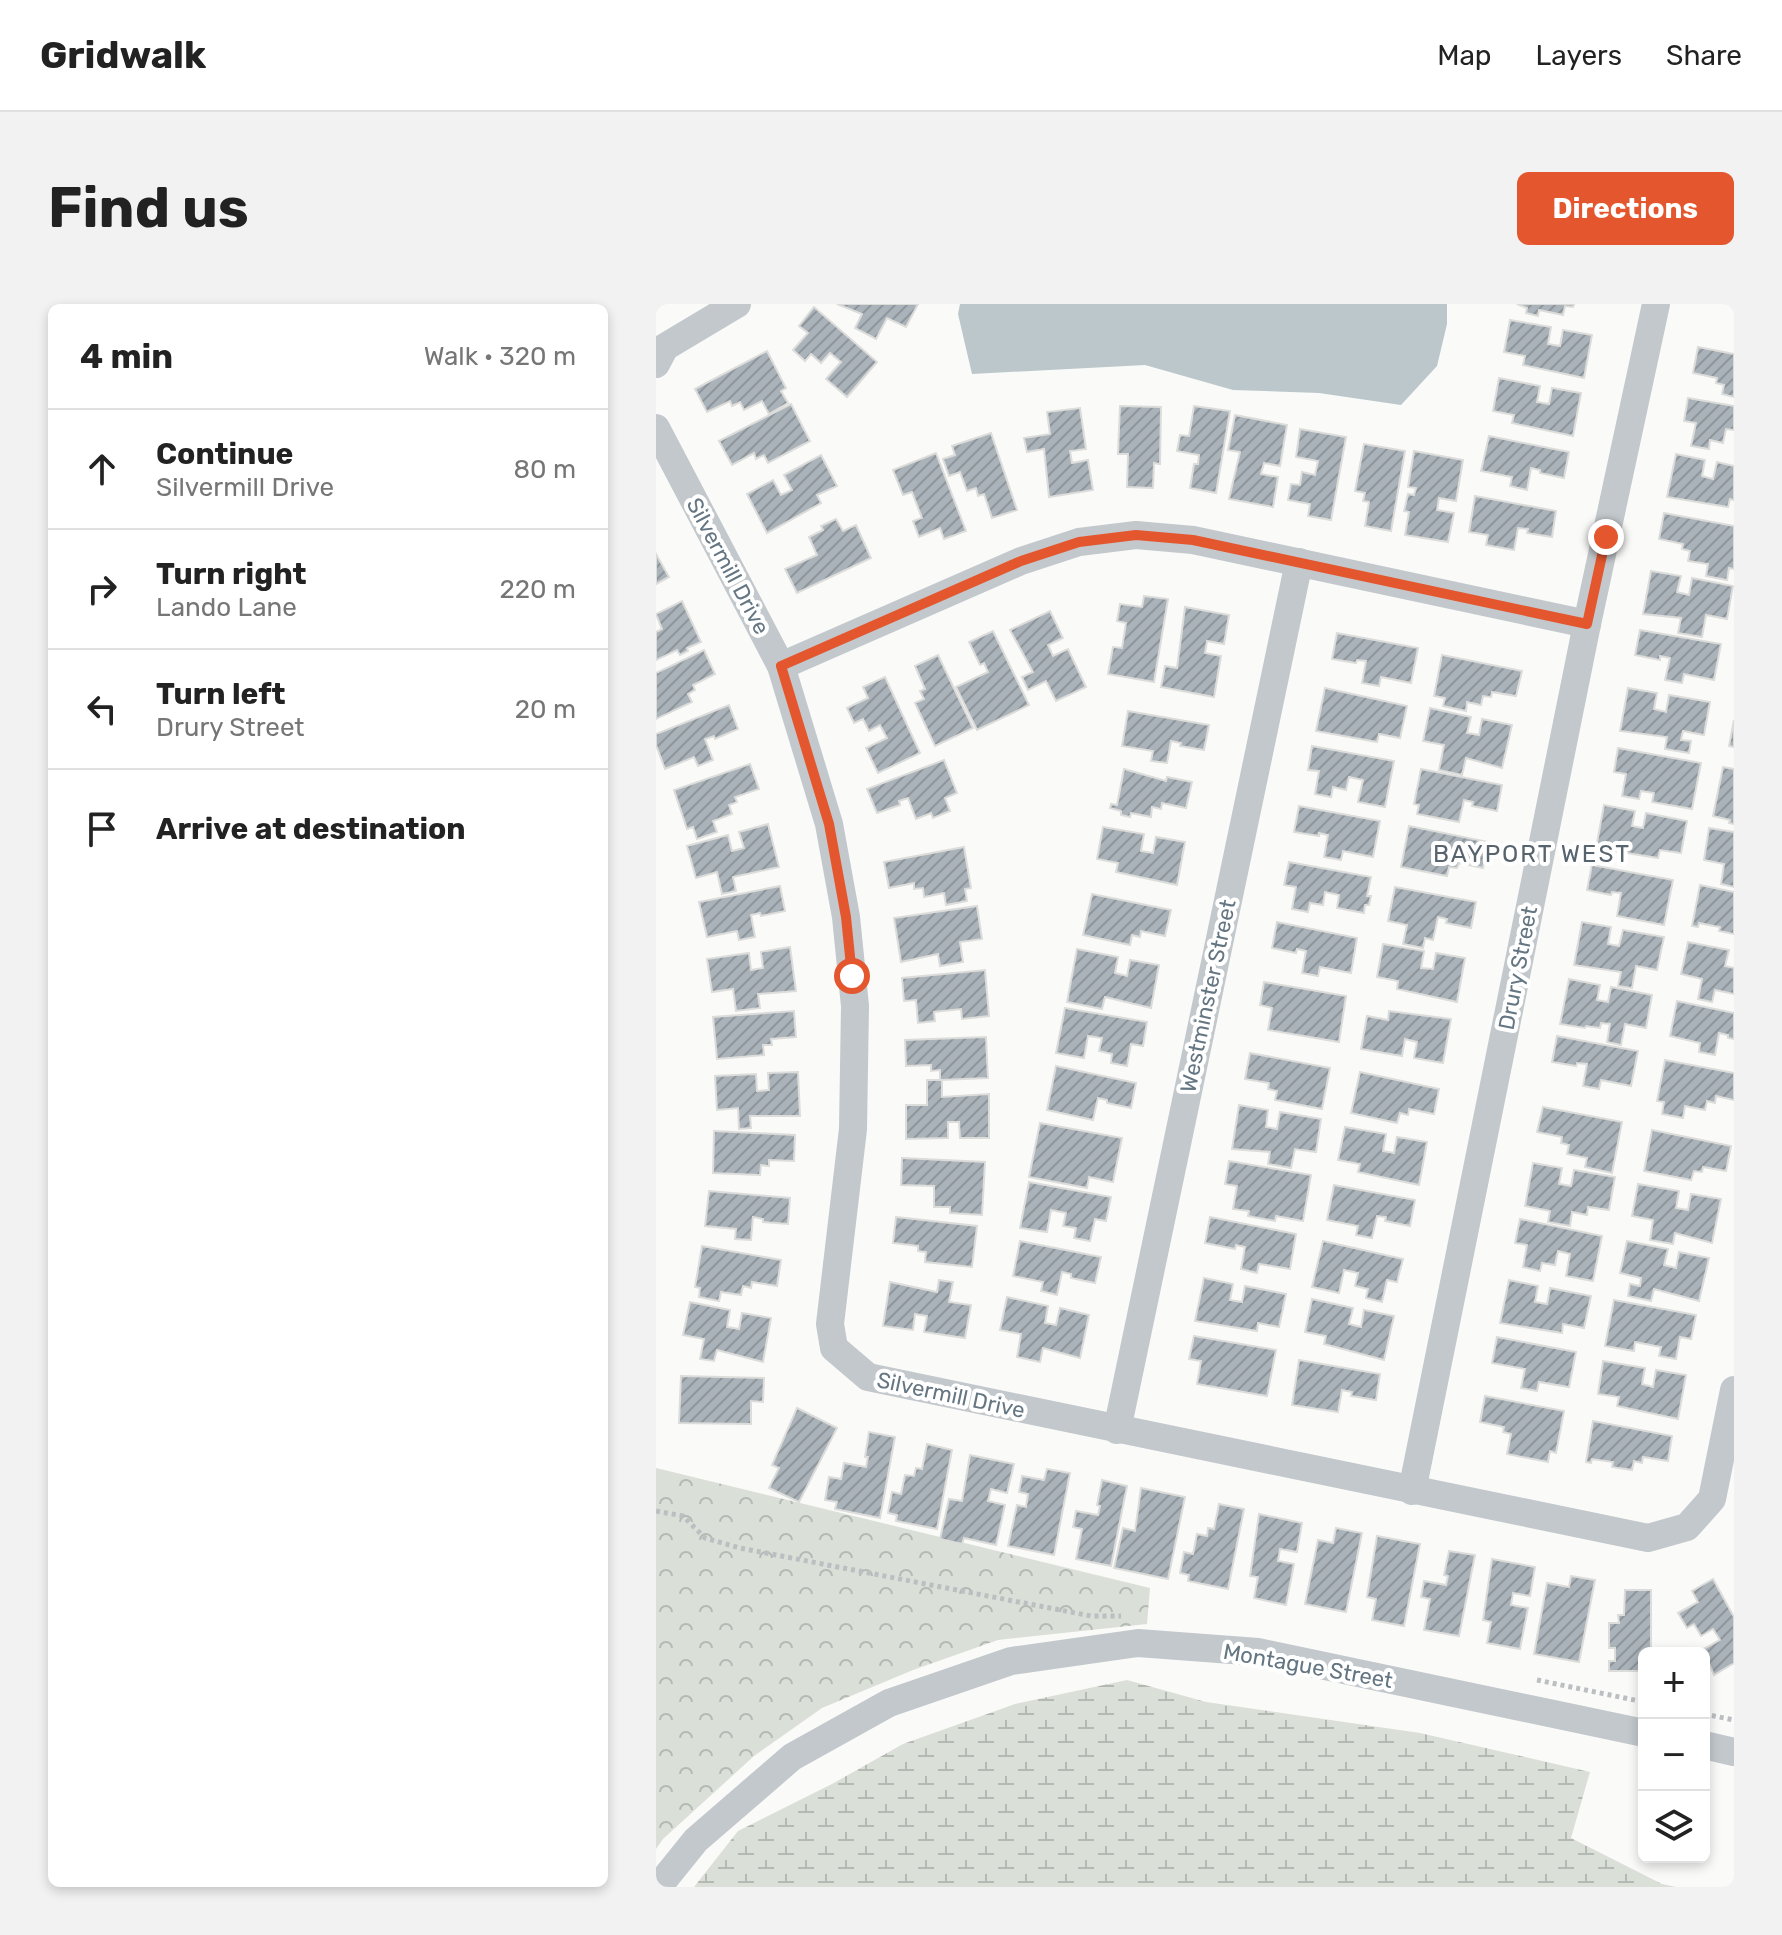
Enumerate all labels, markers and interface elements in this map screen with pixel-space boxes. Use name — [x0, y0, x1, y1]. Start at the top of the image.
text: Gridwalk — [40, 32, 206, 78]
text: Map — [1437, 39, 1492, 72]
text: Layers — [1536, 39, 1622, 72]
text: Share — [1666, 39, 1742, 72]
button: Directions — [1517, 172, 1734, 245]
text: Find us — [48, 175, 249, 241]
text: 4 min — [80, 336, 173, 377]
text: Walk · 320 m — [424, 341, 576, 372]
text: Continue — [156, 436, 293, 472]
icon: ahead — [80, 447, 124, 491]
text: 80 m — [513, 454, 576, 485]
text: Silvermill Drive — [156, 472, 334, 503]
street label: Silvermill Drive — [681, 493, 775, 639]
route end — [1588, 519, 1624, 555]
text: Turn right — [156, 556, 307, 592]
icon: right — [80, 567, 124, 611]
text: 220 m — [499, 574, 576, 605]
text: Lando Lane — [156, 592, 297, 623]
text: Turn left — [156, 676, 286, 712]
icon: left — [80, 687, 124, 731]
text: 20 m — [515, 694, 576, 725]
text: Drury Street — [156, 712, 305, 743]
icon: arrive — [80, 807, 124, 851]
text: Arrive at destination — [156, 811, 466, 847]
district label: BAYPORT WEST — [1433, 840, 1631, 868]
street label: Westminster Street — [1174, 897, 1242, 1095]
street label: Drury Street — [1493, 903, 1543, 1032]
route start — [834, 958, 870, 994]
street label: Silvermill Drive — [874, 1366, 1028, 1424]
street label: Montague Street — [1221, 1638, 1395, 1694]
map controls — [1638, 1647, 1710, 1863]
button: + — [1638, 1647, 1710, 1719]
button: − — [1638, 1719, 1710, 1791]
button: layers — [1638, 1791, 1710, 1863]

